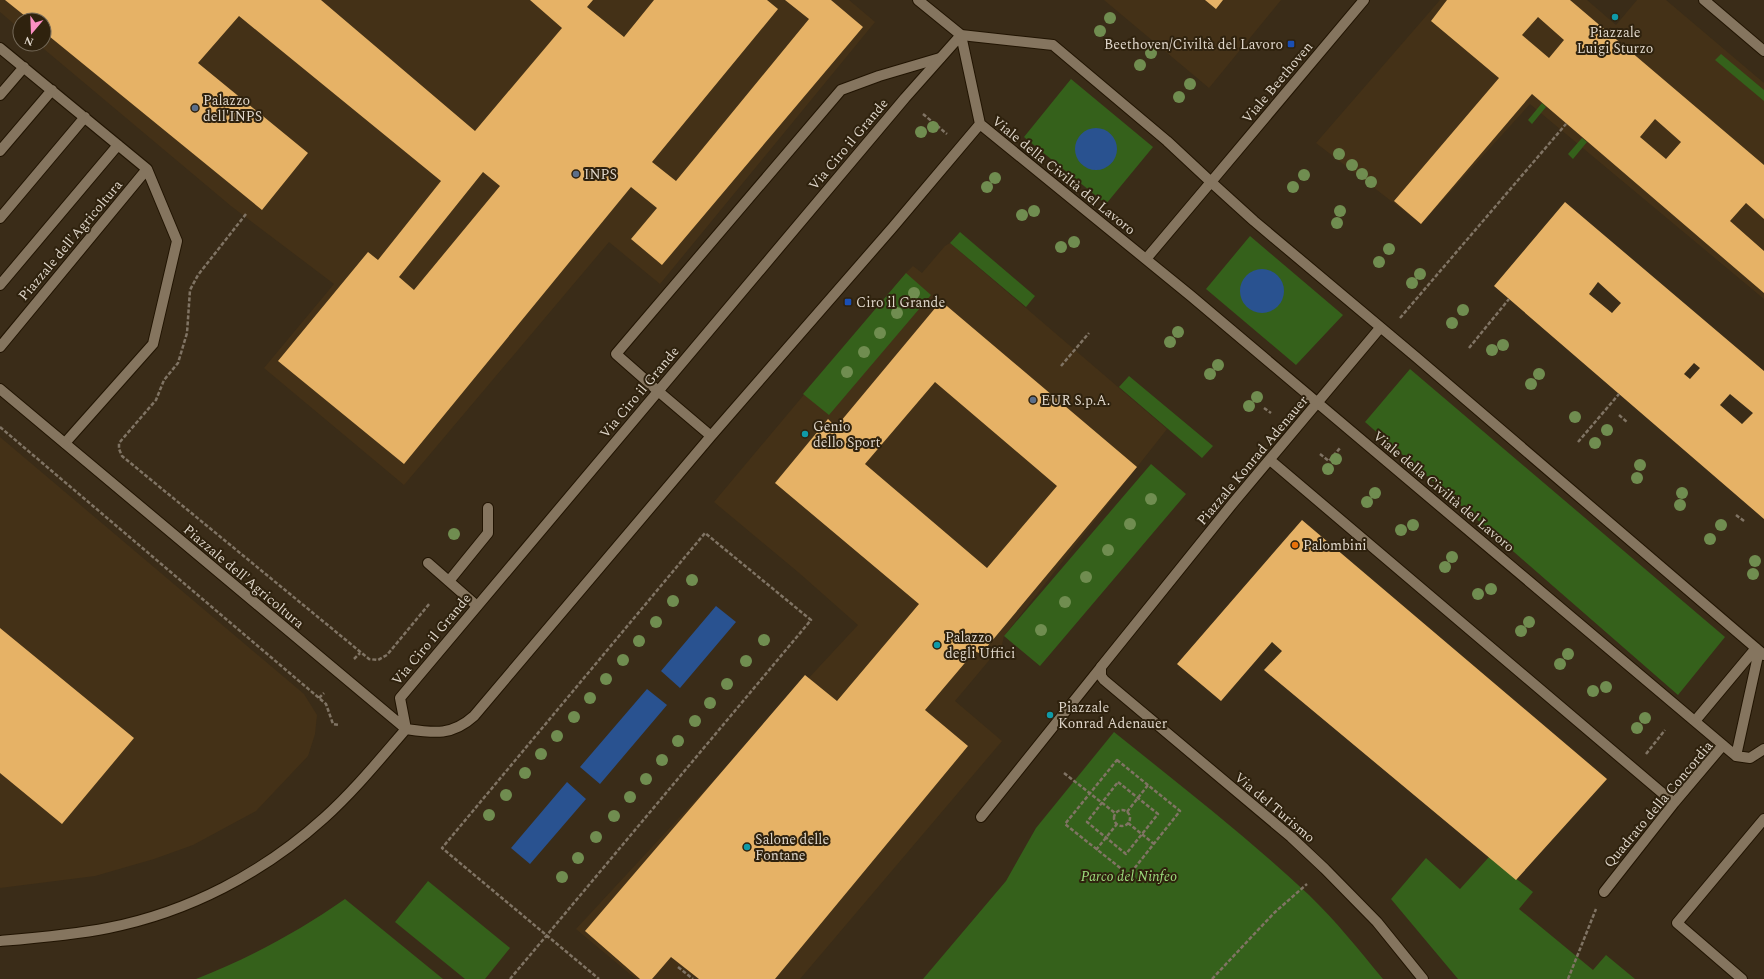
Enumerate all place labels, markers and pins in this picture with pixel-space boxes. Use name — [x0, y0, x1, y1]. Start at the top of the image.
marker: Piazzale Luigi Sturzo — [1610, 12, 1620, 22]
place label: Piazzale Luigi Sturzo — [1577, 22, 1653, 59]
place label: Beethoven/Civiltà del Lavoro — [1104, 34, 1283, 55]
marker: Beethoven/Civiltà del Lavoro — [1286, 39, 1296, 49]
place label: Palazzo dell'INPS — [203, 90, 262, 127]
marker: Palazzo dell'INPS — [190, 103, 200, 113]
place label: INPS — [584, 164, 617, 185]
marker: INPS — [571, 169, 581, 179]
place label: Ciro il Grande — [856, 292, 945, 313]
marker: Ciro il Grande — [843, 297, 853, 307]
place label: EUR S.p.A. — [1041, 390, 1110, 411]
marker: EUR S.p.A. — [1028, 395, 1038, 405]
place label: Genio dello Sport — [813, 416, 880, 453]
marker: Genio dello Sport — [800, 429, 810, 439]
place label: Palombini — [1303, 535, 1367, 556]
marker: Palombini — [1290, 540, 1300, 550]
place label: Palazzo degli Uffici — [945, 627, 1015, 664]
marker: Palazzo degli Uffici — [932, 640, 942, 650]
place label: Piazzale Konrad Adenauer — [1058, 697, 1168, 734]
marker: Piazzale Konrad Adenauer — [1045, 710, 1055, 720]
place label: Salone delle Fontane — [755, 829, 829, 866]
marker: Salone delle Fontane — [742, 842, 752, 852]

